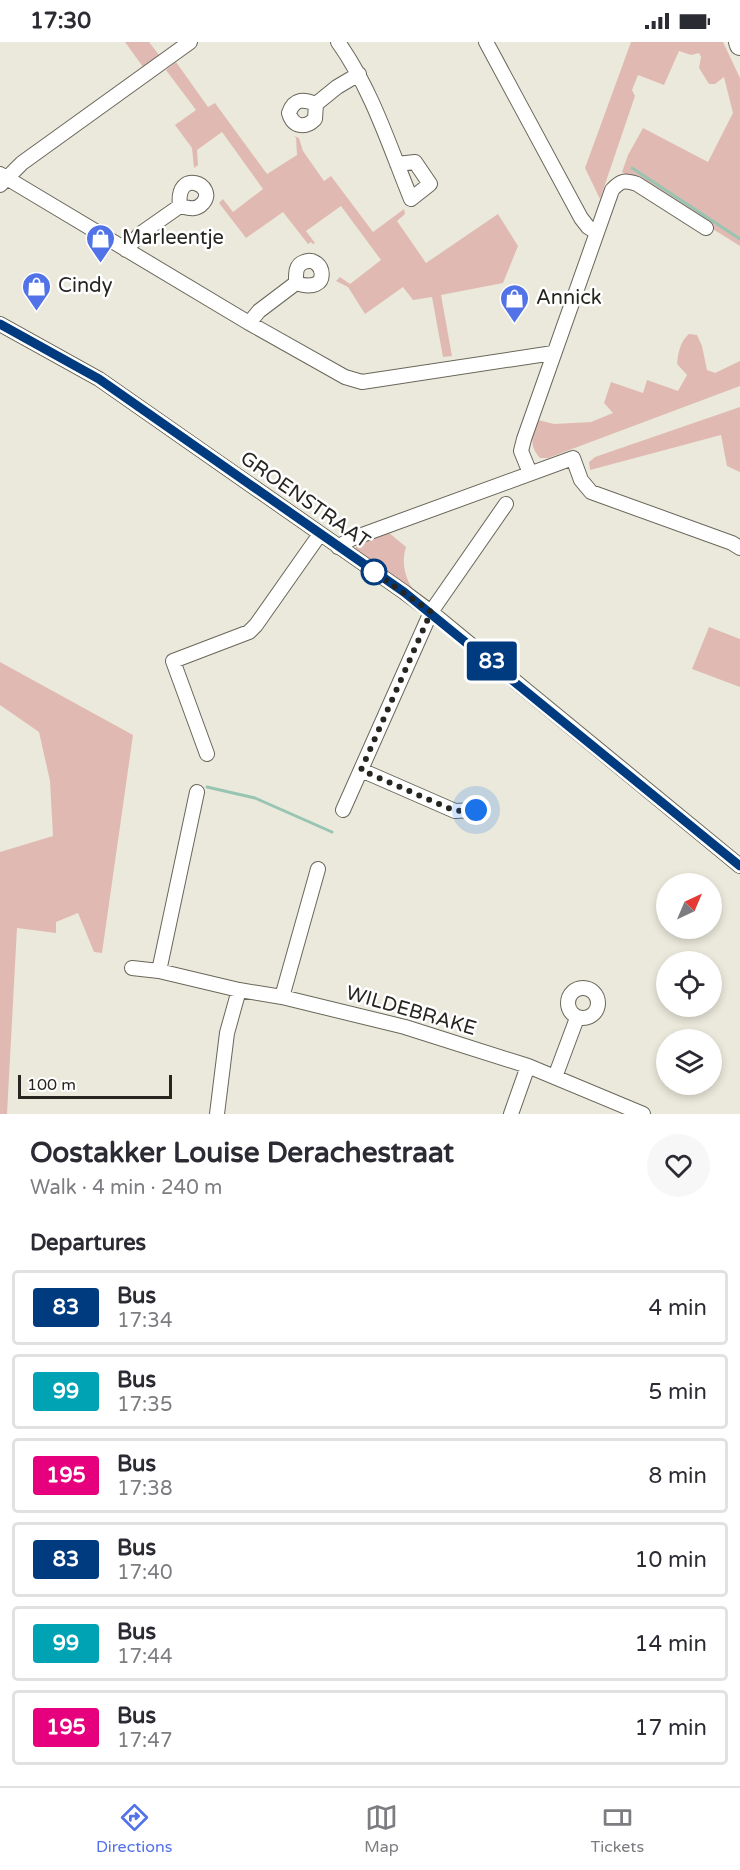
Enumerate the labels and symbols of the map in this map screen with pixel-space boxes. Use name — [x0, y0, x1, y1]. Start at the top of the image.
shop icon: Marleentje — [85, 222, 117, 264]
place label: Marleentje — [122, 226, 224, 250]
shop icon: Cindy — [21, 270, 53, 312]
place label: Cindy — [58, 274, 113, 298]
shop icon: Annick — [499, 282, 531, 324]
place label: Annick — [536, 286, 602, 310]
street label: GROENSTRAAT — [236, 446, 374, 554]
unlabelled marker — [361, 559, 387, 585]
line badge: 83 — [465, 642, 519, 680]
your location — [461, 795, 491, 825]
north arrow — [656, 873, 722, 939]
street label: WILDEBRAKE — [343, 981, 479, 1041]
scale bar — [18, 1072, 172, 1100]

